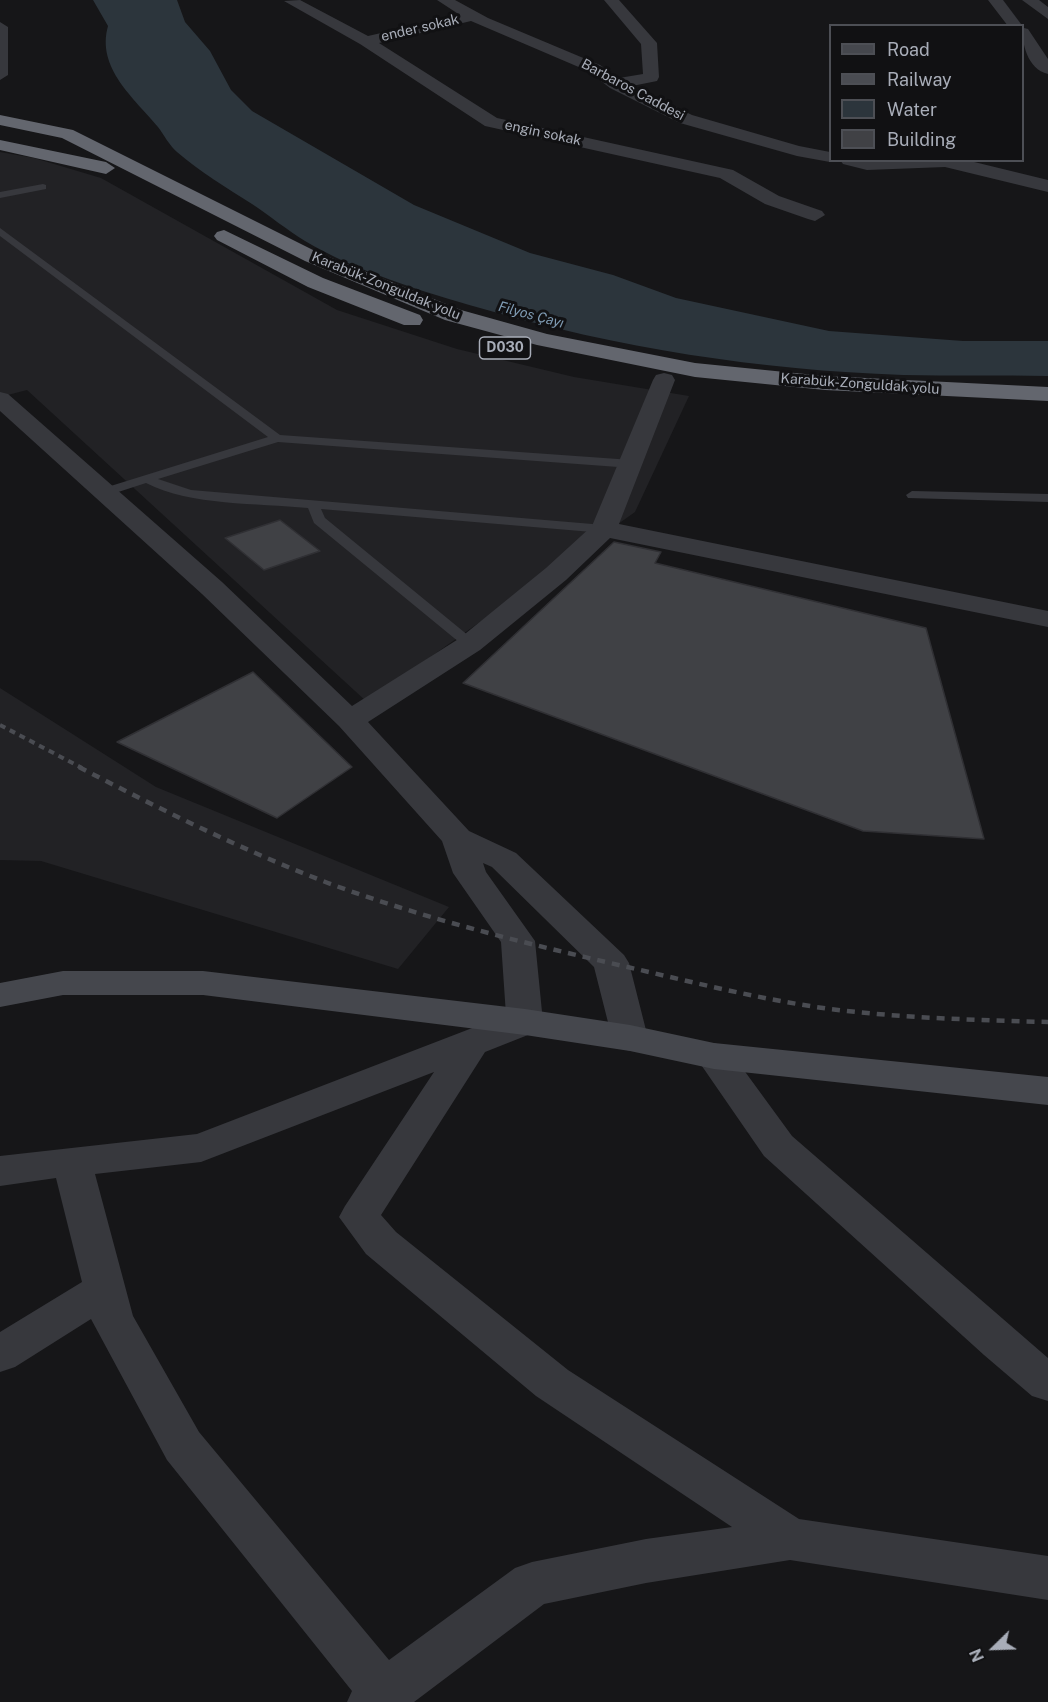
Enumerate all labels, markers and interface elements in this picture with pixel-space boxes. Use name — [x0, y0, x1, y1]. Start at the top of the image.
street label: ender sokak — [379, 11, 461, 45]
legend — [829, 24, 1024, 162]
text: Road — [887, 39, 930, 60]
street label: Barbaros Caddesi — [578, 56, 688, 124]
text: Railway — [887, 69, 952, 90]
text: Water — [887, 99, 937, 120]
street label: engin sokak — [503, 117, 583, 149]
text: Building — [887, 129, 956, 150]
street label: Karabük-Zonguldak yolu — [309, 248, 463, 324]
water label: Filyos Çayı — [496, 298, 566, 332]
road number: D030 — [480, 337, 530, 359]
street label: Karabük-Zonguldak yolu — [780, 370, 940, 398]
north arrow — [964, 1618, 1024, 1678]
text: N — [966, 1646, 988, 1665]

